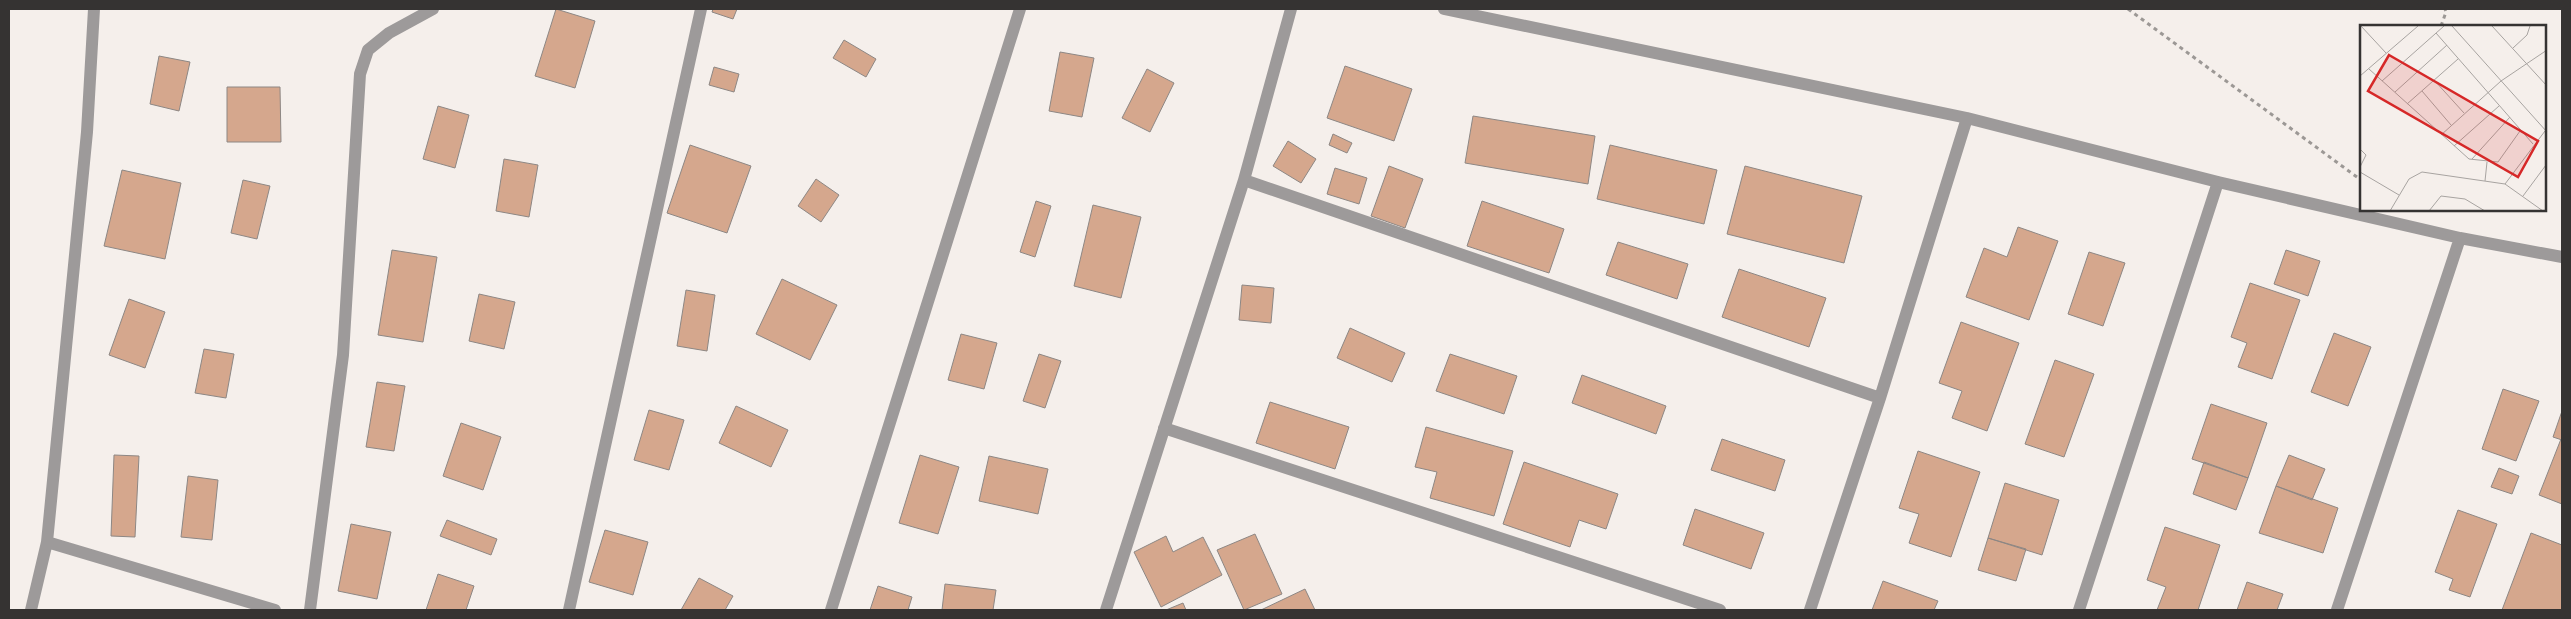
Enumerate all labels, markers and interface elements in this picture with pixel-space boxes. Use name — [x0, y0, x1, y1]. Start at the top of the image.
inset map — [2360, 25, 2546, 211]

